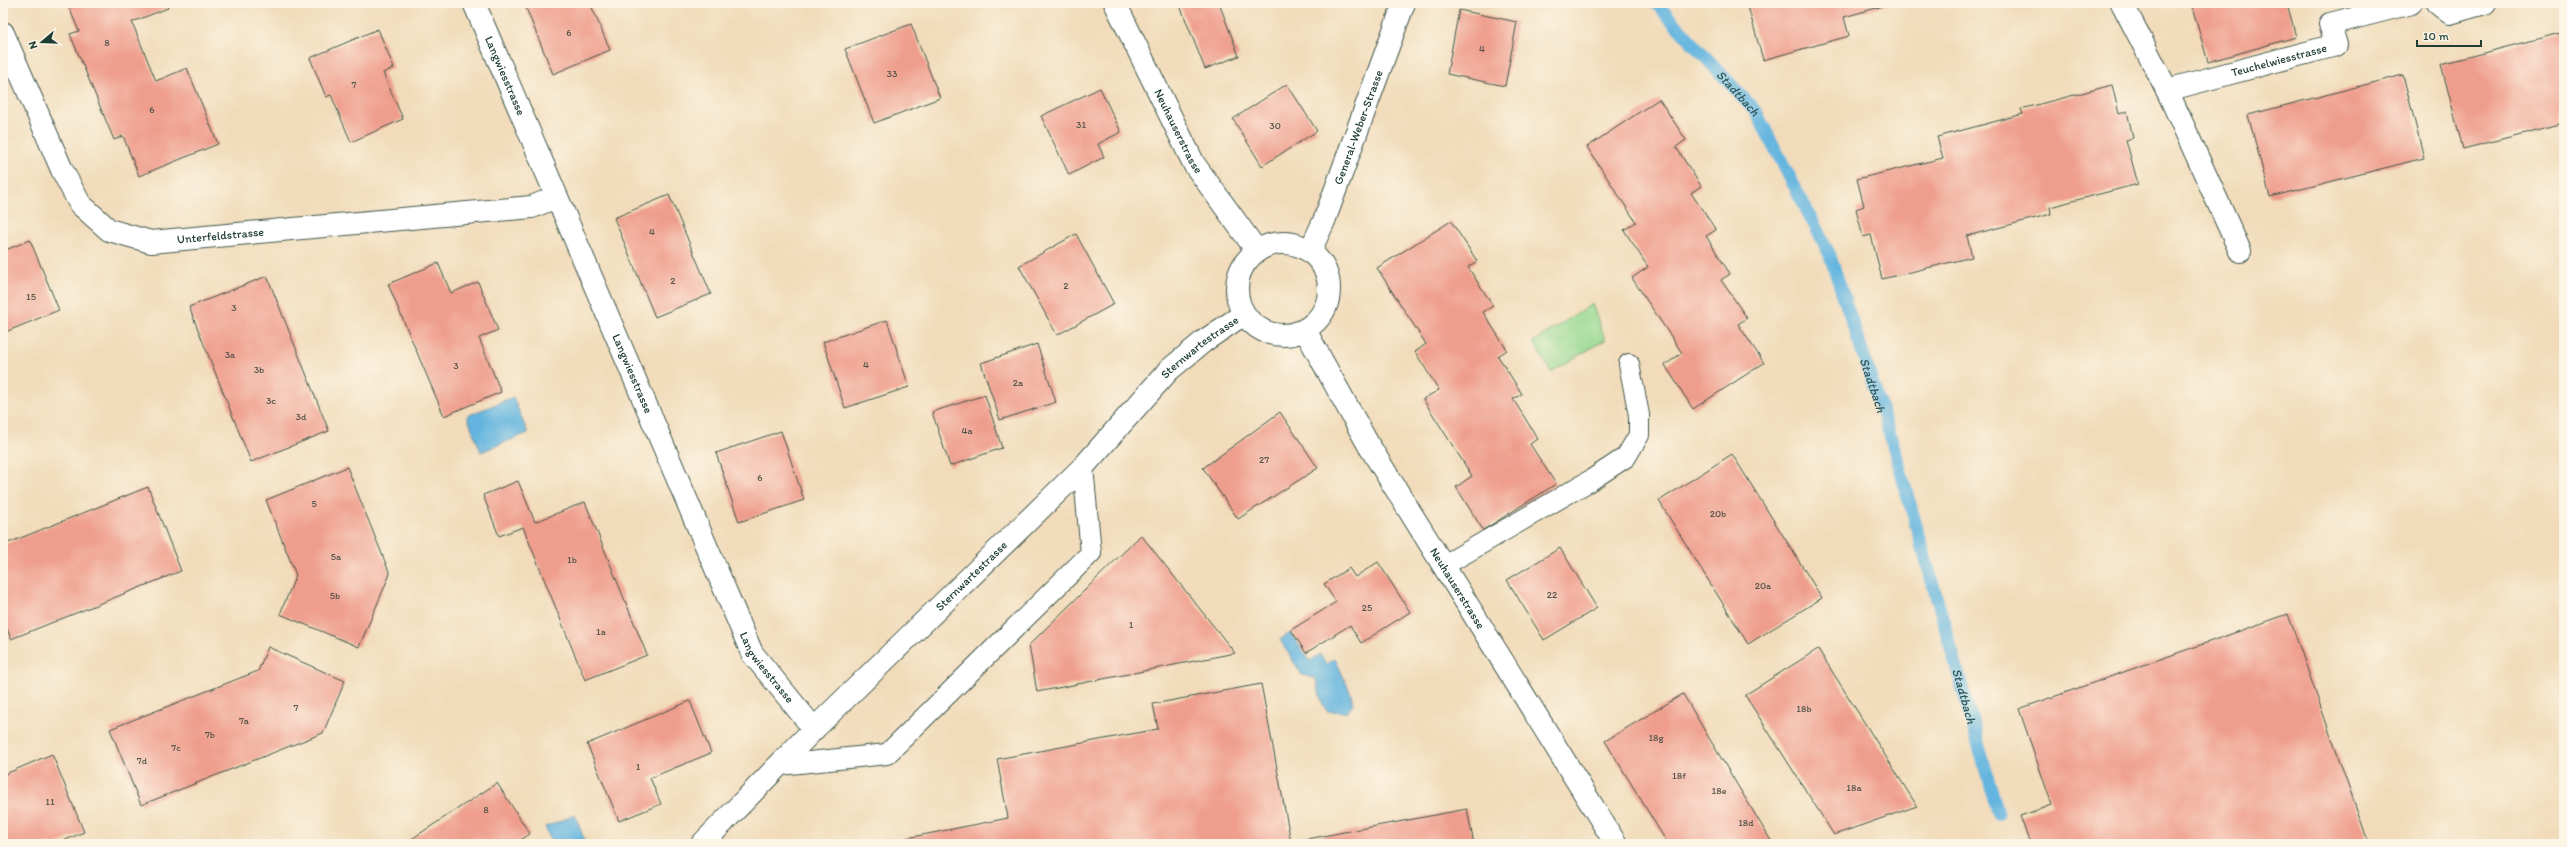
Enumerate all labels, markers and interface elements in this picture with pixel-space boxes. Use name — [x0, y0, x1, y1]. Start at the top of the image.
north arrow — [22, 22, 62, 62]
scale bar — [2417, 22, 2481, 48]
house number: 6 — [566, 26, 572, 39]
text: 10 m — [2423, 29, 2449, 43]
street label: Langwiesstrasse — [482, 34, 528, 118]
house number: 8 — [104, 36, 110, 49]
text: N — [26, 39, 40, 51]
street label: Teuchelwiesstrasse — [2230, 41, 2329, 80]
house number: 4 — [1479, 42, 1485, 55]
house number: 33 — [887, 67, 898, 80]
water label: Stadtbach — [1713, 67, 1763, 119]
street label: General-Weber-Strasse — [1331, 68, 1386, 186]
house number: 7 — [352, 78, 357, 91]
street label: Neuhauserstrasse — [1151, 87, 1206, 176]
house number: 6 — [149, 103, 155, 116]
house number: 31 — [1076, 118, 1086, 131]
house number: 30 — [1269, 119, 1281, 132]
street label: Unterfeldstrasse — [176, 225, 265, 247]
house number: 4 — [649, 225, 655, 238]
house number: 2 — [670, 274, 676, 287]
house number: 2 — [1063, 279, 1069, 292]
house number: 15 — [26, 290, 36, 303]
house number: 3 — [231, 301, 237, 314]
street label: Sternwartestrasse — [1158, 313, 1241, 381]
street label: Langwiesstrasse — [609, 332, 656, 416]
house number: 3a — [225, 348, 236, 361]
water label: Stadtbach — [1857, 356, 1889, 415]
house number: 4 — [863, 358, 869, 371]
house number: 3 — [453, 359, 459, 372]
house number: 3b — [254, 363, 264, 376]
house number: 2a — [1013, 376, 1024, 389]
house number: 3c — [266, 394, 276, 407]
house number: 3d — [296, 410, 307, 423]
house number: 4a — [961, 424, 973, 437]
house number: 27 — [1259, 453, 1269, 466]
house number: 6 — [757, 471, 763, 484]
house number: 5 — [311, 497, 317, 510]
house number: 20b — [1710, 507, 1726, 520]
street label: Sternwartestrasse — [932, 538, 1010, 614]
street label: Neuhauserstrasse — [1427, 545, 1488, 632]
house number: 5a — [331, 550, 342, 563]
house number: 1b — [567, 553, 577, 566]
house number: 20a — [1755, 579, 1772, 592]
house number: 22 — [1547, 588, 1558, 601]
house number: 5b — [330, 589, 340, 602]
house number: 25 — [1362, 601, 1372, 614]
house number: 1 — [1129, 618, 1134, 631]
house number: 1a — [596, 625, 607, 638]
street label: Langwiesstrasse — [737, 630, 797, 706]
water label: Stadtbach — [1949, 667, 1979, 725]
house number: 7 — [294, 701, 299, 714]
house number: 18b — [1796, 702, 1812, 715]
house number: 7a — [239, 714, 250, 727]
house number: 7b — [205, 728, 215, 741]
house number: 18g — [1648, 731, 1664, 744]
house number: 7c — [171, 741, 181, 754]
house number: 7d — [137, 754, 148, 767]
house number: 1 — [636, 760, 641, 773]
house number: 18f — [1672, 769, 1686, 782]
house number: 18a — [1846, 781, 1862, 794]
house number: 18e — [1712, 784, 1727, 797]
house number: 11 — [45, 795, 55, 808]
house number: 8 — [483, 803, 489, 816]
house number: 18d — [1738, 816, 1754, 829]

